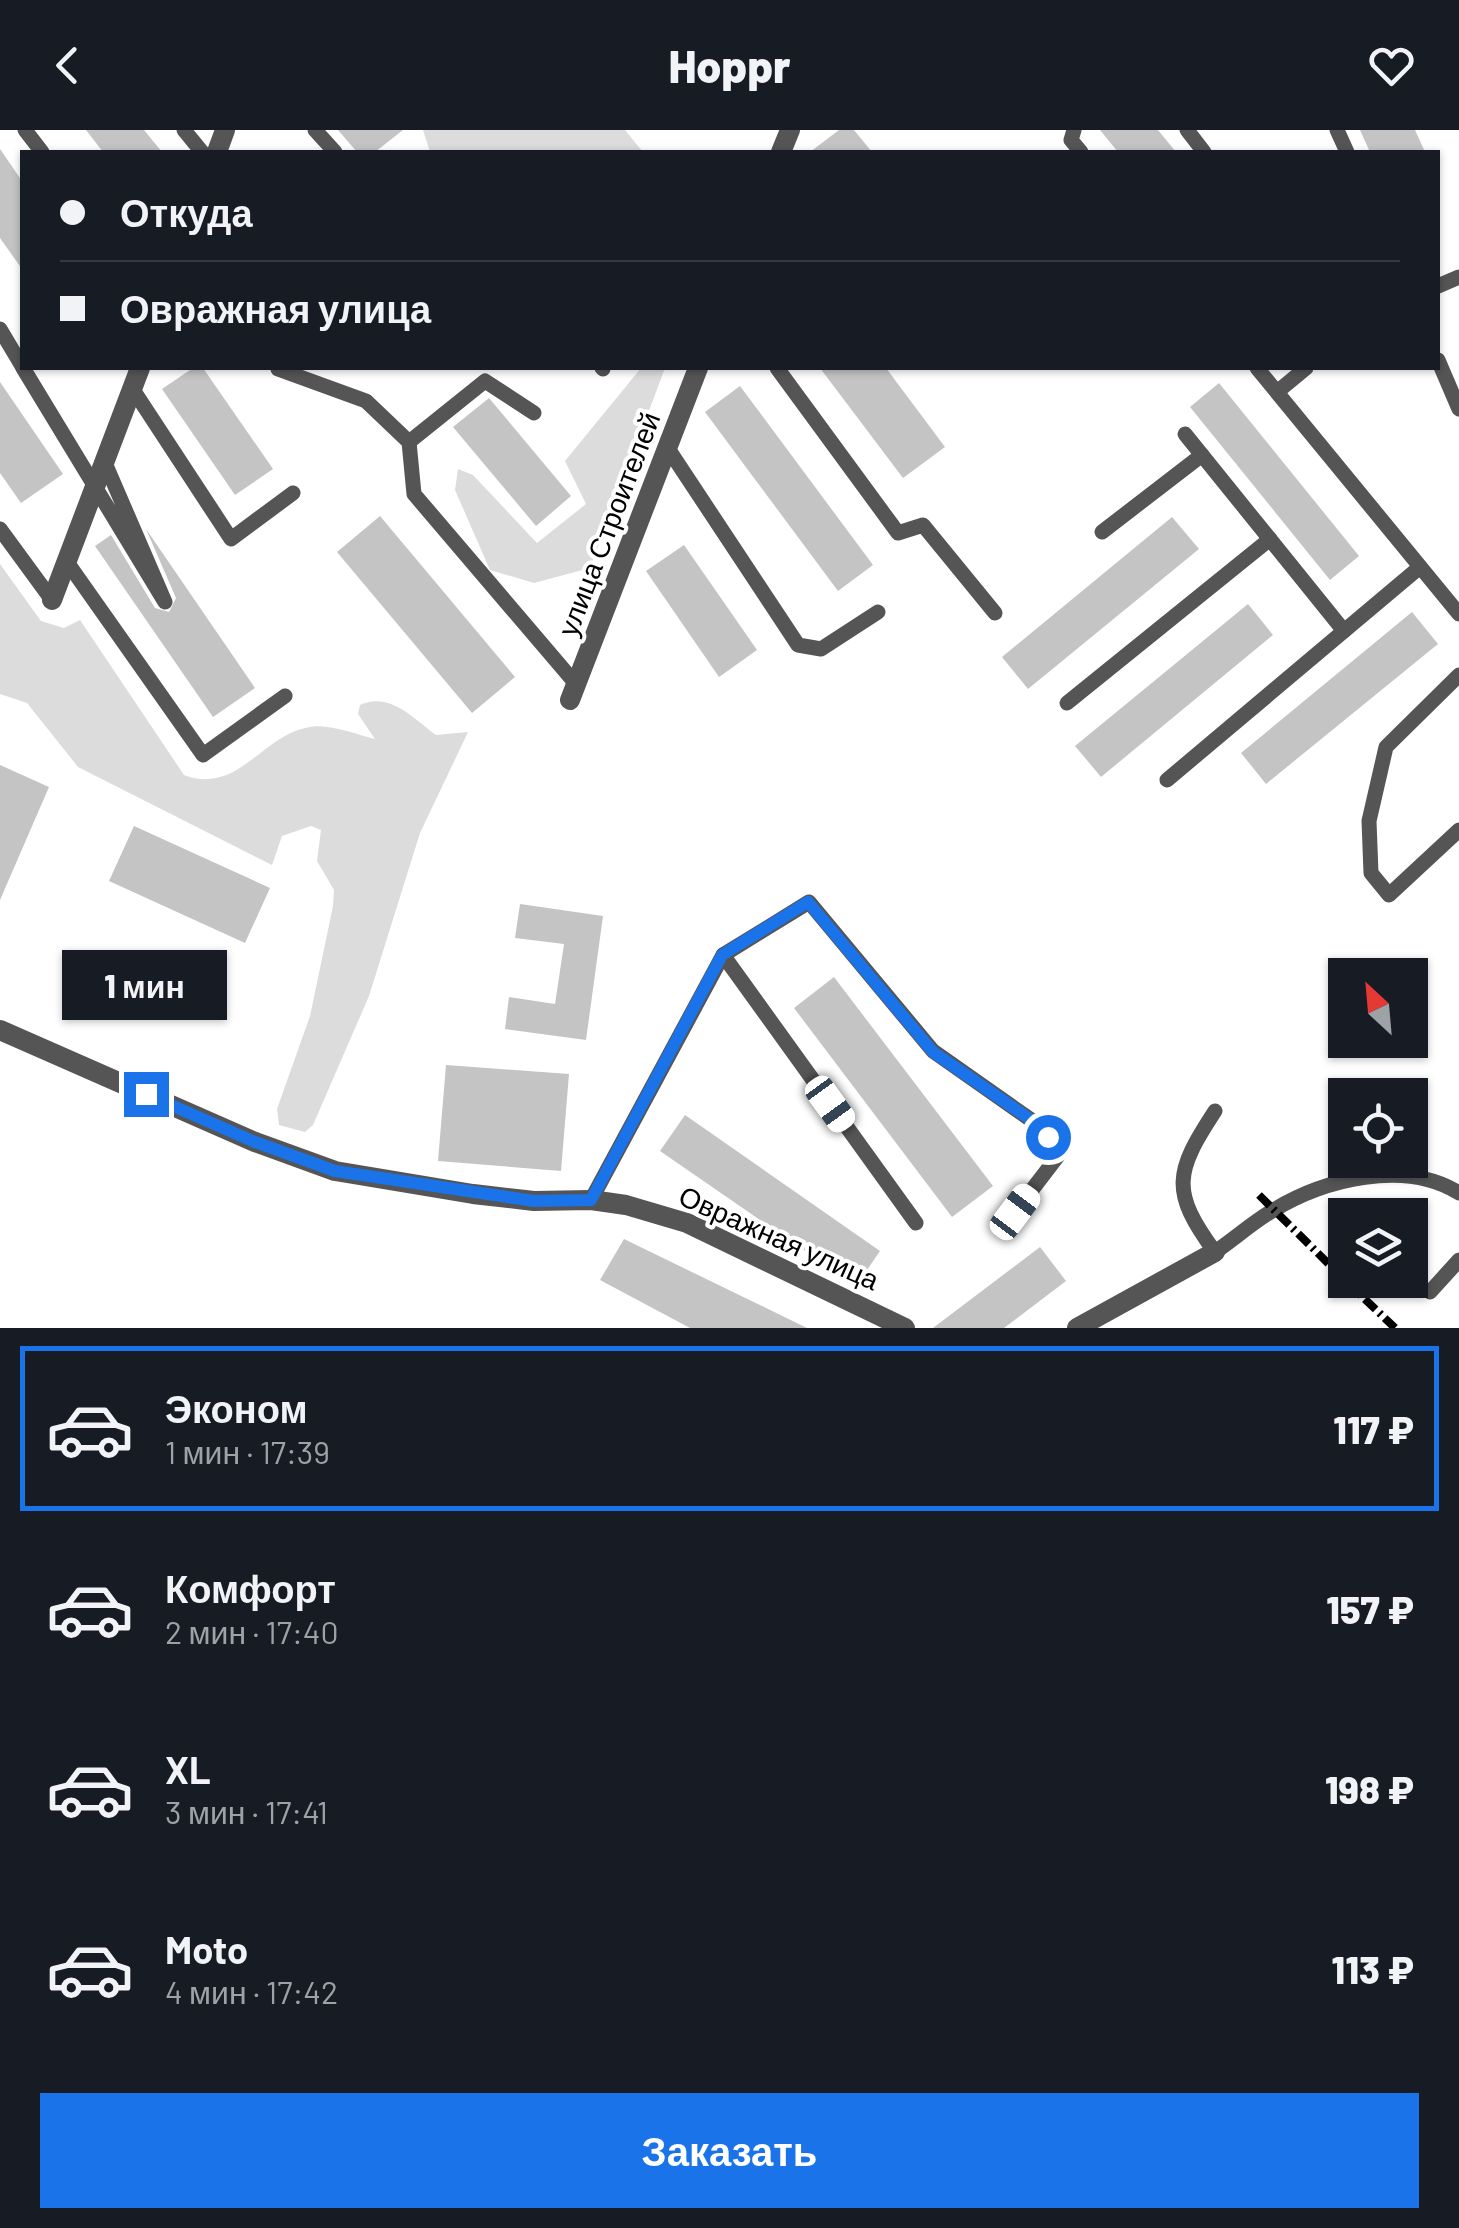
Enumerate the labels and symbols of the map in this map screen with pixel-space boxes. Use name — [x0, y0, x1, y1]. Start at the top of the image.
street label: улица Строителей — [550, 407, 666, 640]
callout: 1 мин — [64, 949, 228, 1019]
north arrow — [1328, 958, 1428, 1058]
car — [800, 1071, 860, 1137]
route end — [124, 1072, 169, 1117]
route start — [1026, 1115, 1071, 1160]
street label: Овражная улица — [674, 1178, 885, 1297]
car — [985, 1179, 1045, 1245]

